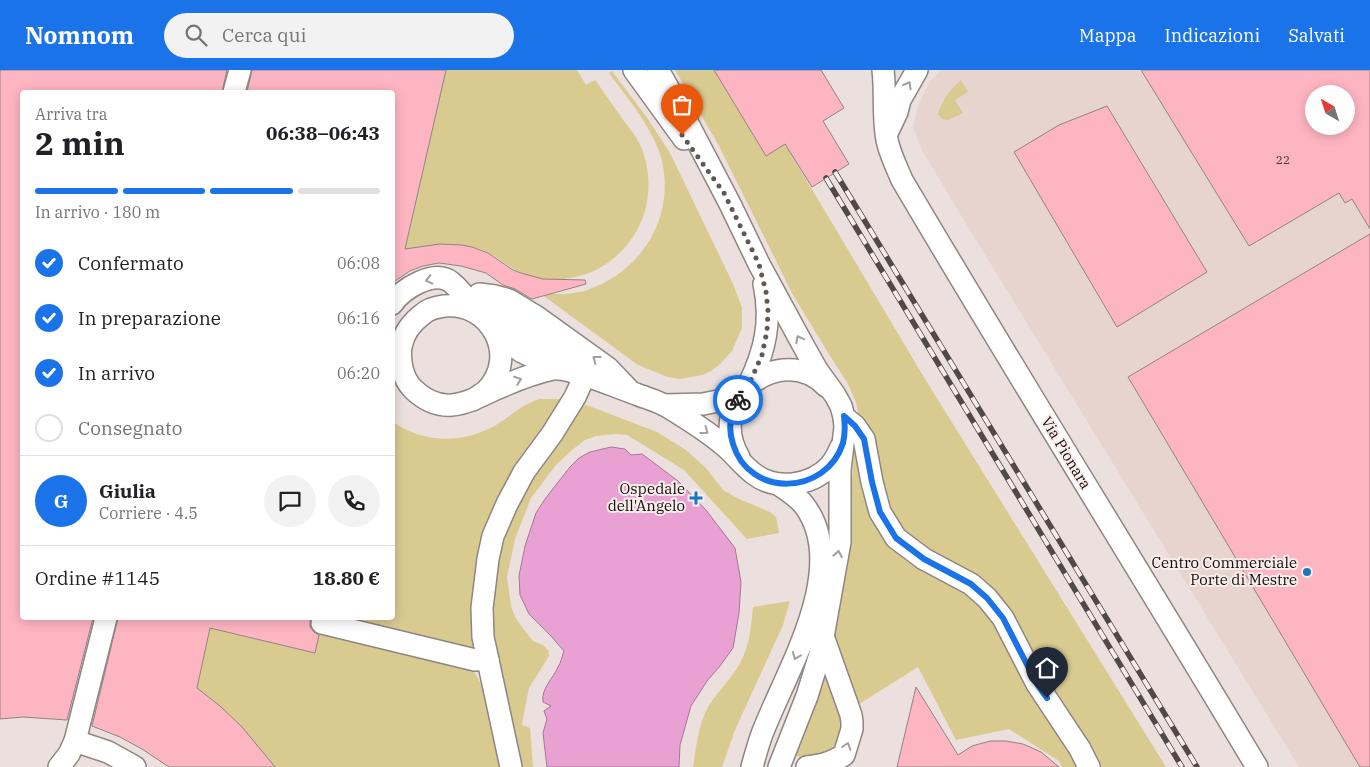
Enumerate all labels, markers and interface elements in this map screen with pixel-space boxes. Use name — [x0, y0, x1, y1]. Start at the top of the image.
search box — [164, 13, 514, 58]
text: Nomnom — [25, 19, 134, 51]
icon: search — [182, 21, 210, 49]
text: Cerca qui — [222, 23, 306, 47]
text: Mappa — [1079, 24, 1137, 47]
text: Indicazioni — [1165, 24, 1260, 47]
text: Salvati — [1288, 24, 1345, 47]
one-way arrow — [902, 82, 912, 91]
pin — [661, 84, 703, 135]
north arrow — [1305, 85, 1355, 135]
map controls — [1305, 85, 1355, 135]
icon: bag — [668, 91, 696, 119]
text: Arriva tra — [35, 104, 107, 124]
text: 06:38–06:43 — [266, 121, 380, 145]
text: 2 min — [35, 122, 125, 164]
house number: 22 — [1276, 152, 1290, 167]
text: In arrivo · 180 m — [35, 202, 160, 222]
icon: check — [35, 249, 63, 277]
text: Confermato — [78, 251, 184, 275]
text: 06:08 — [337, 253, 380, 273]
one-way arrow — [425, 274, 433, 285]
icon: check — [35, 304, 63, 332]
text: In preparazione — [78, 306, 221, 330]
text: 06:16 — [337, 308, 380, 328]
one-way arrow — [796, 335, 806, 344]
one-way arrow — [592, 356, 602, 365]
icon: check — [35, 359, 63, 387]
text: In arrivo — [78, 361, 155, 385]
text: 06:20 — [337, 363, 380, 383]
courier — [713, 375, 763, 425]
one-way arrow — [513, 376, 522, 386]
icon: bike — [724, 386, 752, 414]
street label: Via Pionara — [1037, 413, 1095, 492]
text: Consegnato — [78, 416, 183, 440]
one-way arrow — [699, 425, 709, 434]
button: chat — [264, 475, 316, 527]
button: phone — [328, 475, 380, 527]
text: Giulia — [99, 479, 156, 503]
place label: Ospedale dell'Angelo — [608, 479, 685, 515]
text: G — [54, 489, 68, 513]
marker: Ospedale dell'Angelo — [689, 491, 703, 505]
text: Corriere · 4.5 — [99, 503, 198, 523]
one-way arrow — [833, 550, 843, 559]
place label: Centro Commerciale Porte di Mestre — [1151, 553, 1297, 589]
text: Ordine #1145 — [35, 566, 160, 590]
text: 18.80 € — [313, 566, 380, 590]
marker: Centro Commerciale Porte di Mestre — [1301, 566, 1313, 578]
pin — [1026, 647, 1068, 698]
one-way arrow — [792, 652, 802, 660]
icon: home — [1033, 654, 1061, 682]
one-way arrow — [841, 742, 851, 751]

